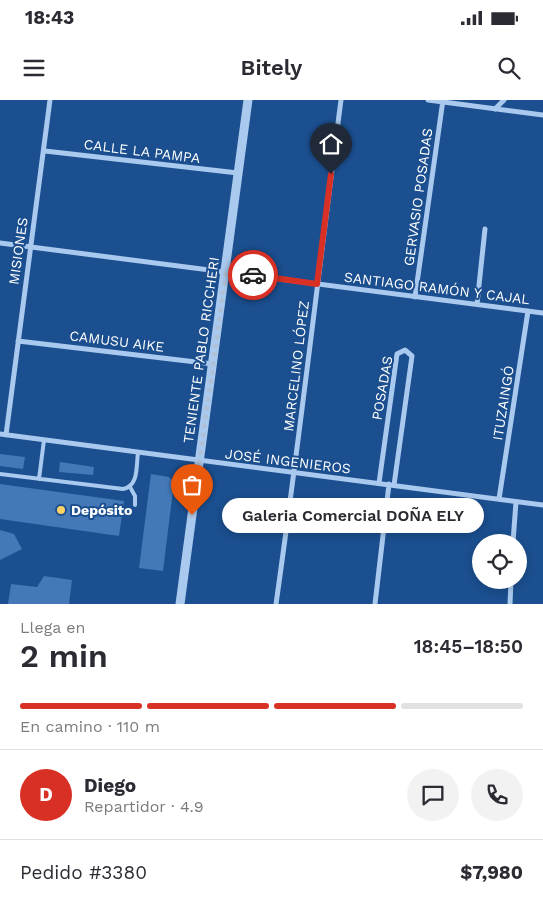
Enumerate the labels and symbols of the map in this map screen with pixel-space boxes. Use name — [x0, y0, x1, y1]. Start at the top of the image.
pin — [310, 123, 352, 174]
street label: GERVASIO POSADAS — [400, 127, 436, 267]
street label: CALLE LA PAMPA — [83, 136, 201, 166]
street label: MISIONES — [5, 216, 31, 286]
courier — [228, 250, 278, 300]
street label: TENIENTE PABLO RICCHERI — [180, 256, 222, 444]
street label: SANTIAGO RAMÓN Y CAJAL — [343, 269, 531, 307]
street label: MARCELINO LÓPEZ — [280, 299, 312, 432]
street label: CAMUSU AIKE — [69, 327, 165, 355]
street label: POSADAS — [368, 355, 396, 421]
street label: ITUZAINGÓ — [489, 364, 517, 442]
street label: JOSÉ INGENIEROS — [224, 445, 352, 477]
pin — [171, 464, 213, 515]
callout: Galeria Comercial DOÑA ELY — [222, 498, 484, 532]
place label: Depósito — [71, 502, 132, 518]
marker: Depósito — [55, 504, 67, 516]

